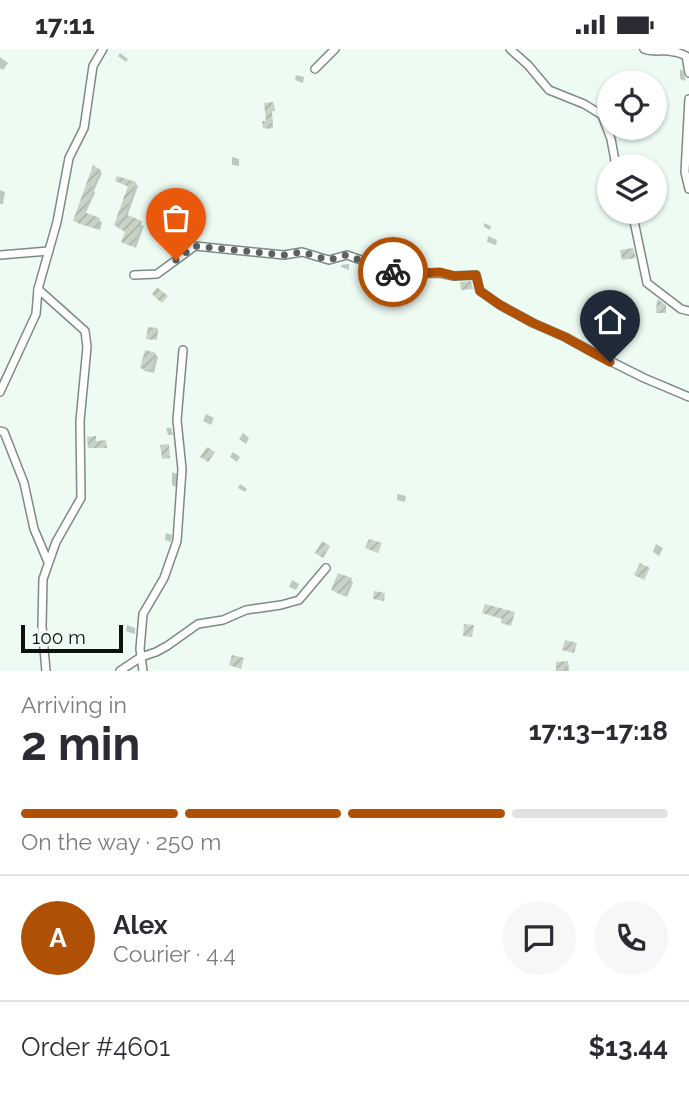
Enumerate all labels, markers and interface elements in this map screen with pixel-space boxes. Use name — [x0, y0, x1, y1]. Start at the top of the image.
text: 17:11 — [35, 10, 95, 40]
map controls — [597, 70, 667, 224]
button: locate — [597, 70, 667, 140]
button: layers — [597, 154, 667, 224]
pin — [146, 188, 206, 260]
icon: bag — [157, 199, 195, 237]
courier — [358, 237, 428, 307]
icon: bike — [374, 253, 412, 291]
pin — [580, 290, 640, 362]
icon: home — [591, 301, 629, 339]
scale bar — [21, 622, 122, 654]
text: 100 m — [32, 626, 86, 648]
text: Arriving in — [21, 691, 127, 718]
text: 17:13–17:18 — [529, 716, 668, 746]
text: 2 min — [21, 717, 140, 771]
text: On the way · 250 m — [21, 828, 221, 855]
button: chat — [502, 901, 576, 975]
button: phone — [594, 901, 668, 975]
text: Alex — [113, 910, 168, 940]
text: A — [49, 923, 67, 953]
text: Courier · 4.4 — [113, 940, 236, 967]
text: Order #4601 — [21, 1032, 170, 1062]
text: $13.44 — [589, 1032, 668, 1062]

